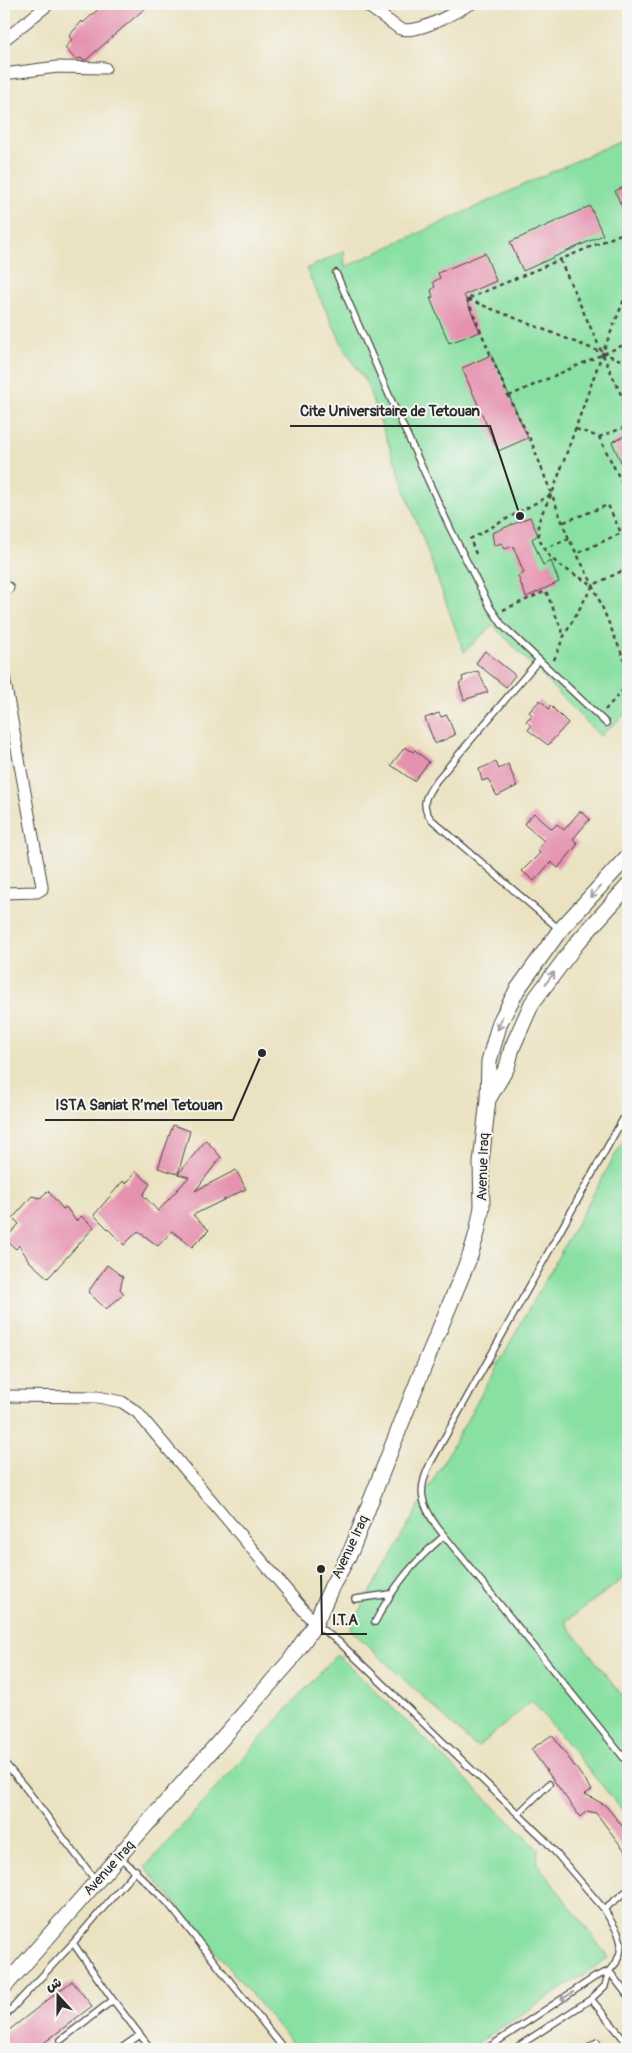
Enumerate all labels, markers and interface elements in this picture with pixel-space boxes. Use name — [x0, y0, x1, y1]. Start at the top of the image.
callout: Cite Universitaire de Tetouan — [290, 396, 490, 426]
text: Cite Universitaire de Tetouan — [300, 402, 481, 421]
one-way arrow — [589, 885, 601, 898]
one-way arrow — [544, 972, 555, 985]
one-way arrow — [495, 1014, 504, 1030]
callout: ISTA Saniat R’mel Tetouan — [45, 1090, 233, 1120]
text: ISTA Saniat R’mel Tetouan — [55, 1096, 223, 1115]
street label: Avenue Iraq — [473, 1132, 493, 1201]
street label: Avenue Iraq — [328, 1512, 372, 1581]
callout: I.T.A — [322, 1604, 367, 1634]
text: I.T.A — [332, 1611, 358, 1630]
street label: Avenue Iraq — [80, 1837, 138, 1899]
north arrow — [32, 1970, 82, 2020]
text: ش — [43, 1974, 64, 1995]
one-way arrow — [560, 1990, 574, 2001]

